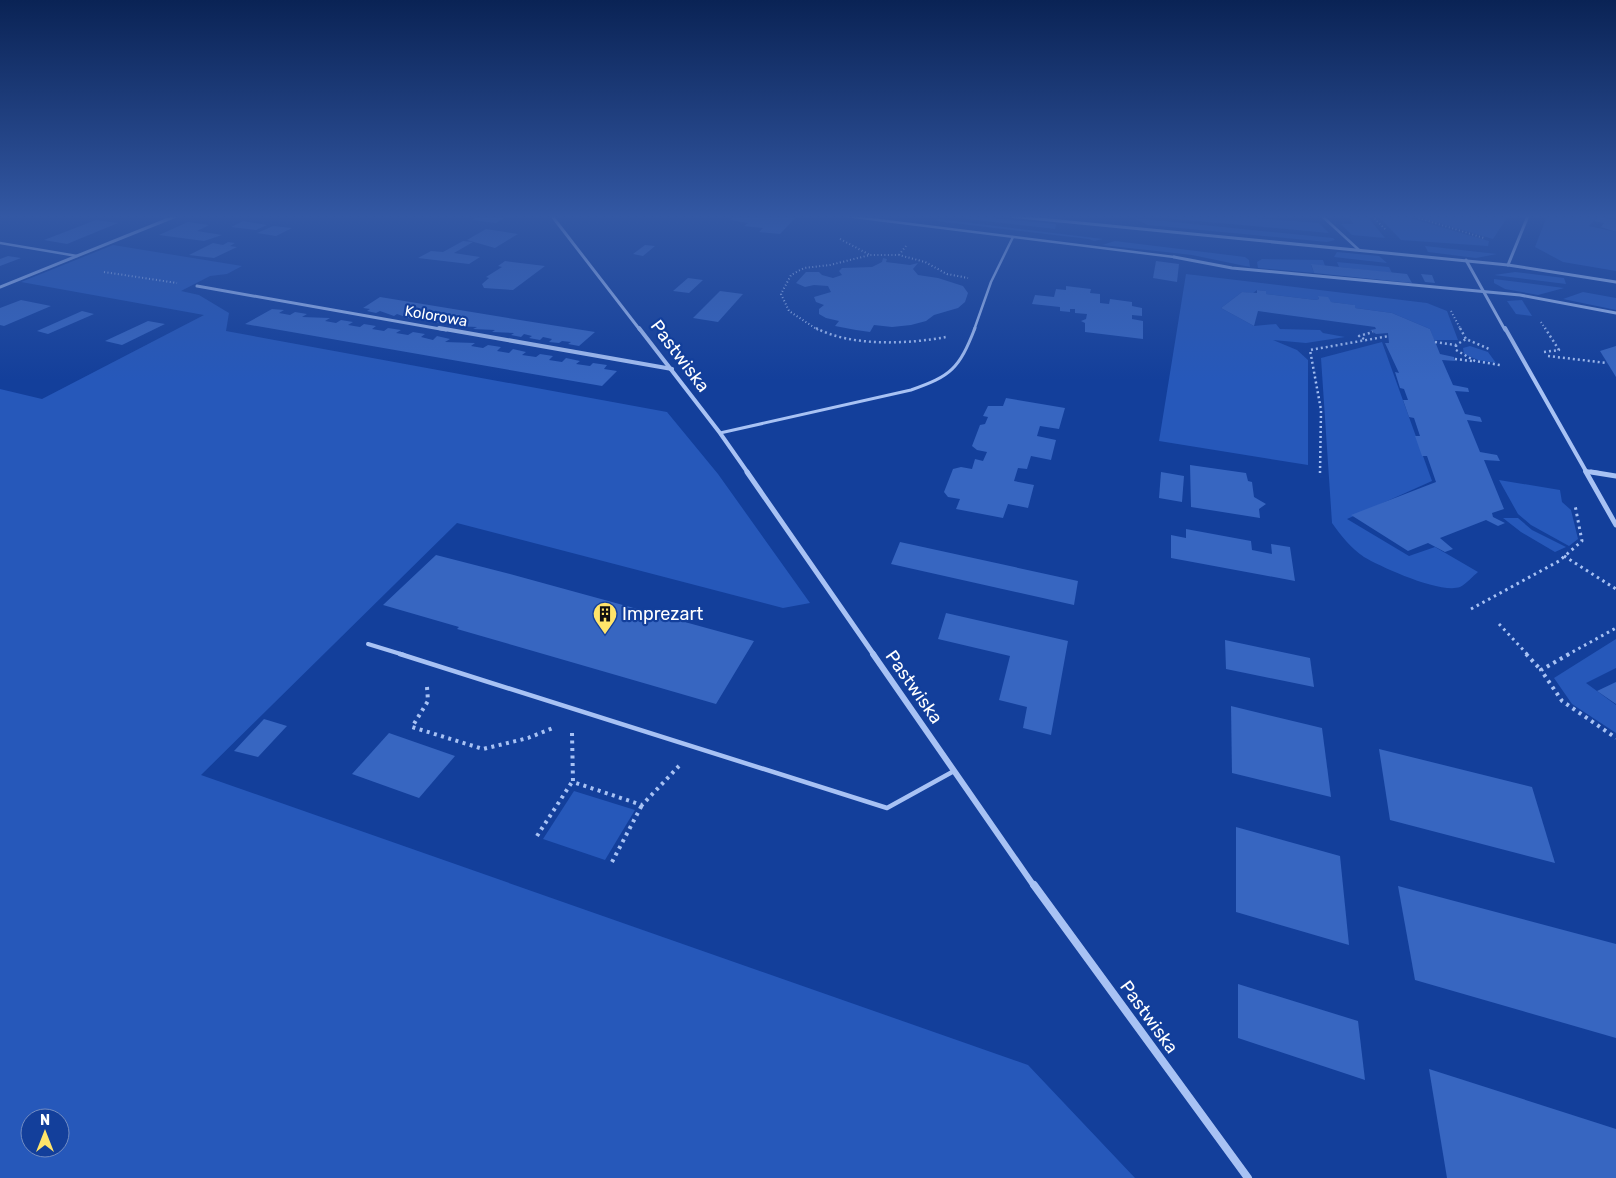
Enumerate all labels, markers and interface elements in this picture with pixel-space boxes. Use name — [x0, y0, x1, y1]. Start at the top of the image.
street label: Kolorowa — [403, 302, 469, 330]
street label: Pastwiska — [646, 316, 714, 396]
building icon: Imprezart — [592, 601, 618, 635]
place label: Imprezart — [622, 603, 703, 625]
street label: Pastwiska — [881, 646, 947, 728]
street label: Pastwiska — [1115, 976, 1183, 1058]
north arrow — [20, 1108, 70, 1158]
text: N — [40, 1112, 50, 1129]

